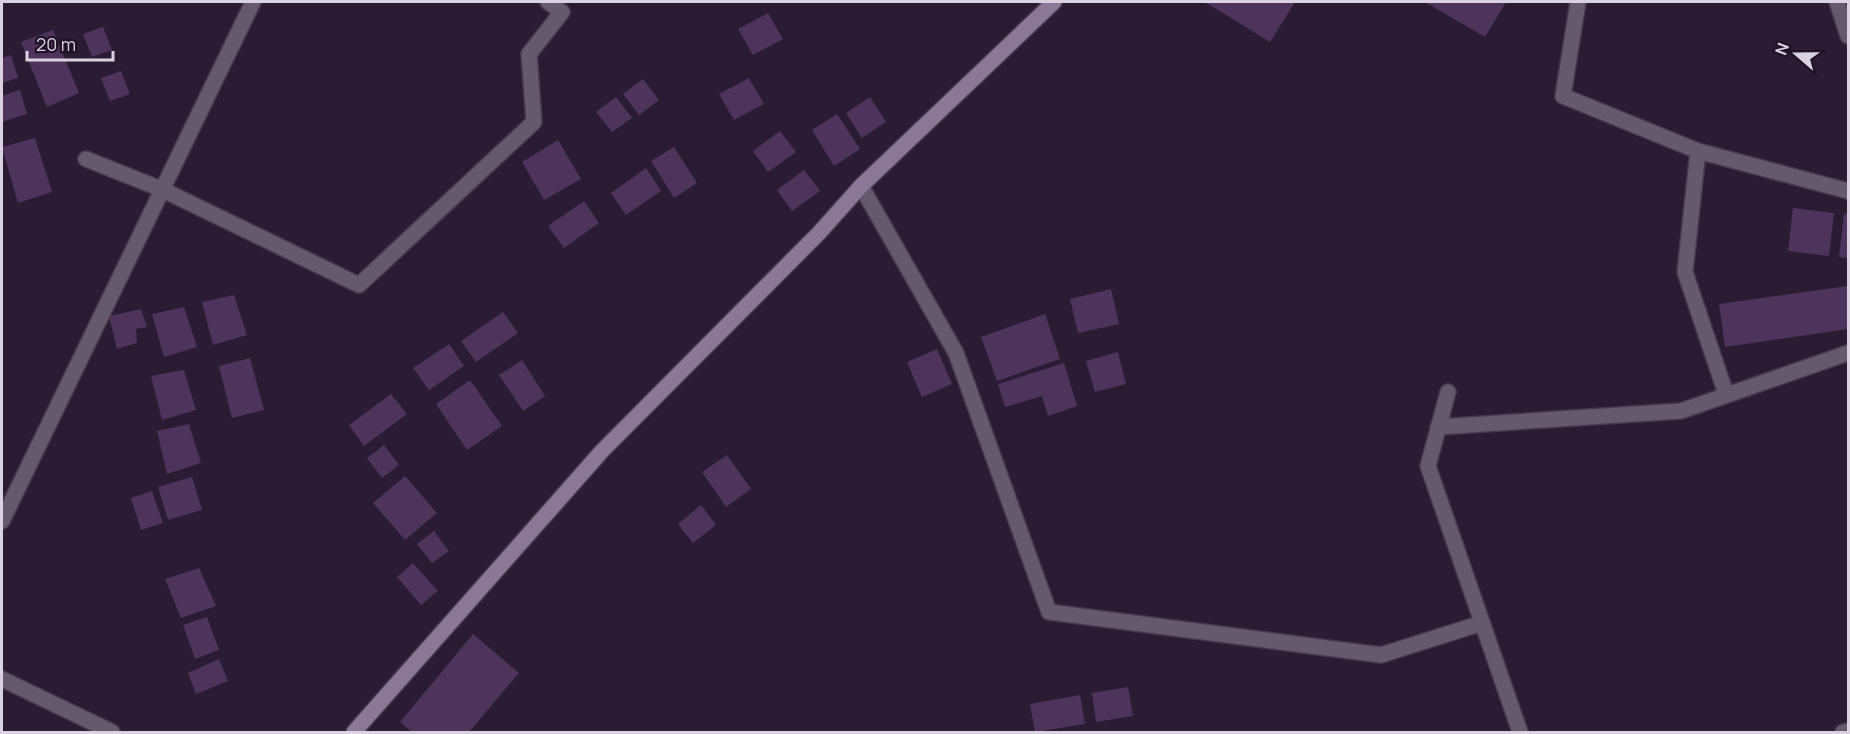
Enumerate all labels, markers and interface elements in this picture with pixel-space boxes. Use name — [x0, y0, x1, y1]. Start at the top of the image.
scale bar — [27, 24, 112, 62]
north arrow — [1766, 24, 1826, 84]
text: 20 m — [36, 32, 76, 56]
text: N — [1770, 40, 1794, 58]

